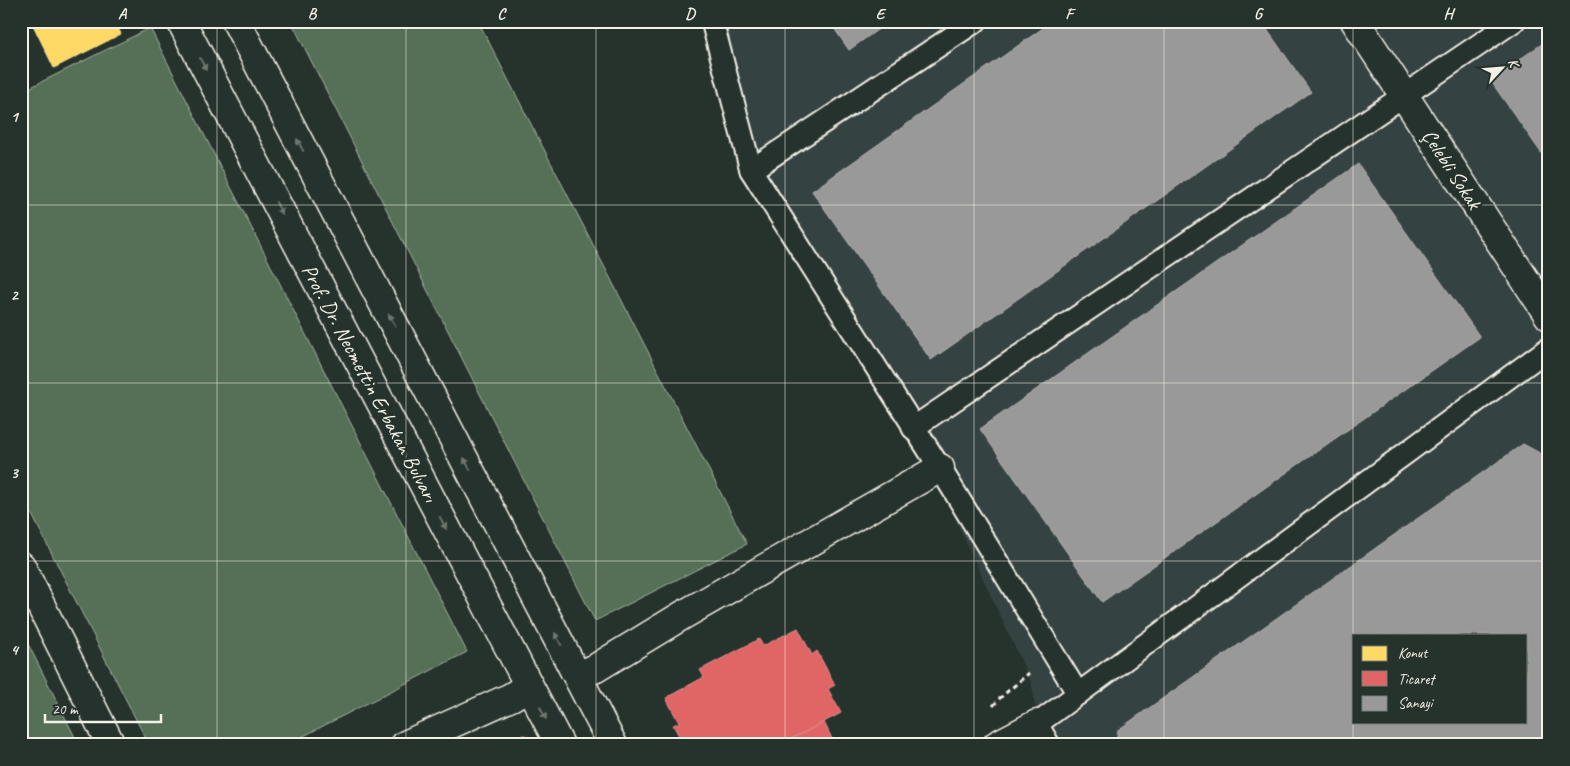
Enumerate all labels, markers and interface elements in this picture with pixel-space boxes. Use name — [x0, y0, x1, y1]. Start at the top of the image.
text: A — [118, 4, 128, 24]
text: B — [308, 4, 318, 24]
text: C — [497, 4, 507, 24]
text: D — [685, 4, 696, 24]
text: E — [876, 4, 887, 24]
text: F — [1065, 4, 1076, 24]
text: G — [1254, 4, 1264, 24]
text: H — [1443, 4, 1455, 24]
north arrow — [1478, 42, 1528, 92]
text: K — [1504, 56, 1524, 72]
one-way arrow — [199, 57, 207, 72]
text: 1 — [10, 107, 19, 127]
street label: Çelebli Sokak — [1416, 124, 1488, 215]
one-way arrow — [296, 138, 304, 152]
one-way arrow — [275, 201, 283, 216]
street label: Prof. Dr. Necmettin Erbakan Bulvarı — [296, 260, 444, 507]
text: 2 — [10, 285, 19, 305]
one-way arrow — [388, 313, 396, 327]
one-way arrow — [463, 457, 471, 472]
text: 3 — [10, 463, 19, 483]
one-way arrow — [439, 516, 447, 530]
one-way arrow — [554, 632, 562, 647]
legend — [1352, 634, 1528, 724]
text: 4 — [10, 640, 19, 660]
text: Konut — [1398, 644, 1429, 663]
text: Ticaret — [1398, 670, 1436, 689]
scale bar — [45, 691, 161, 723]
text: Sanayi — [1398, 694, 1435, 713]
text: 20 m — [52, 700, 79, 719]
one-way arrow — [539, 706, 547, 721]

